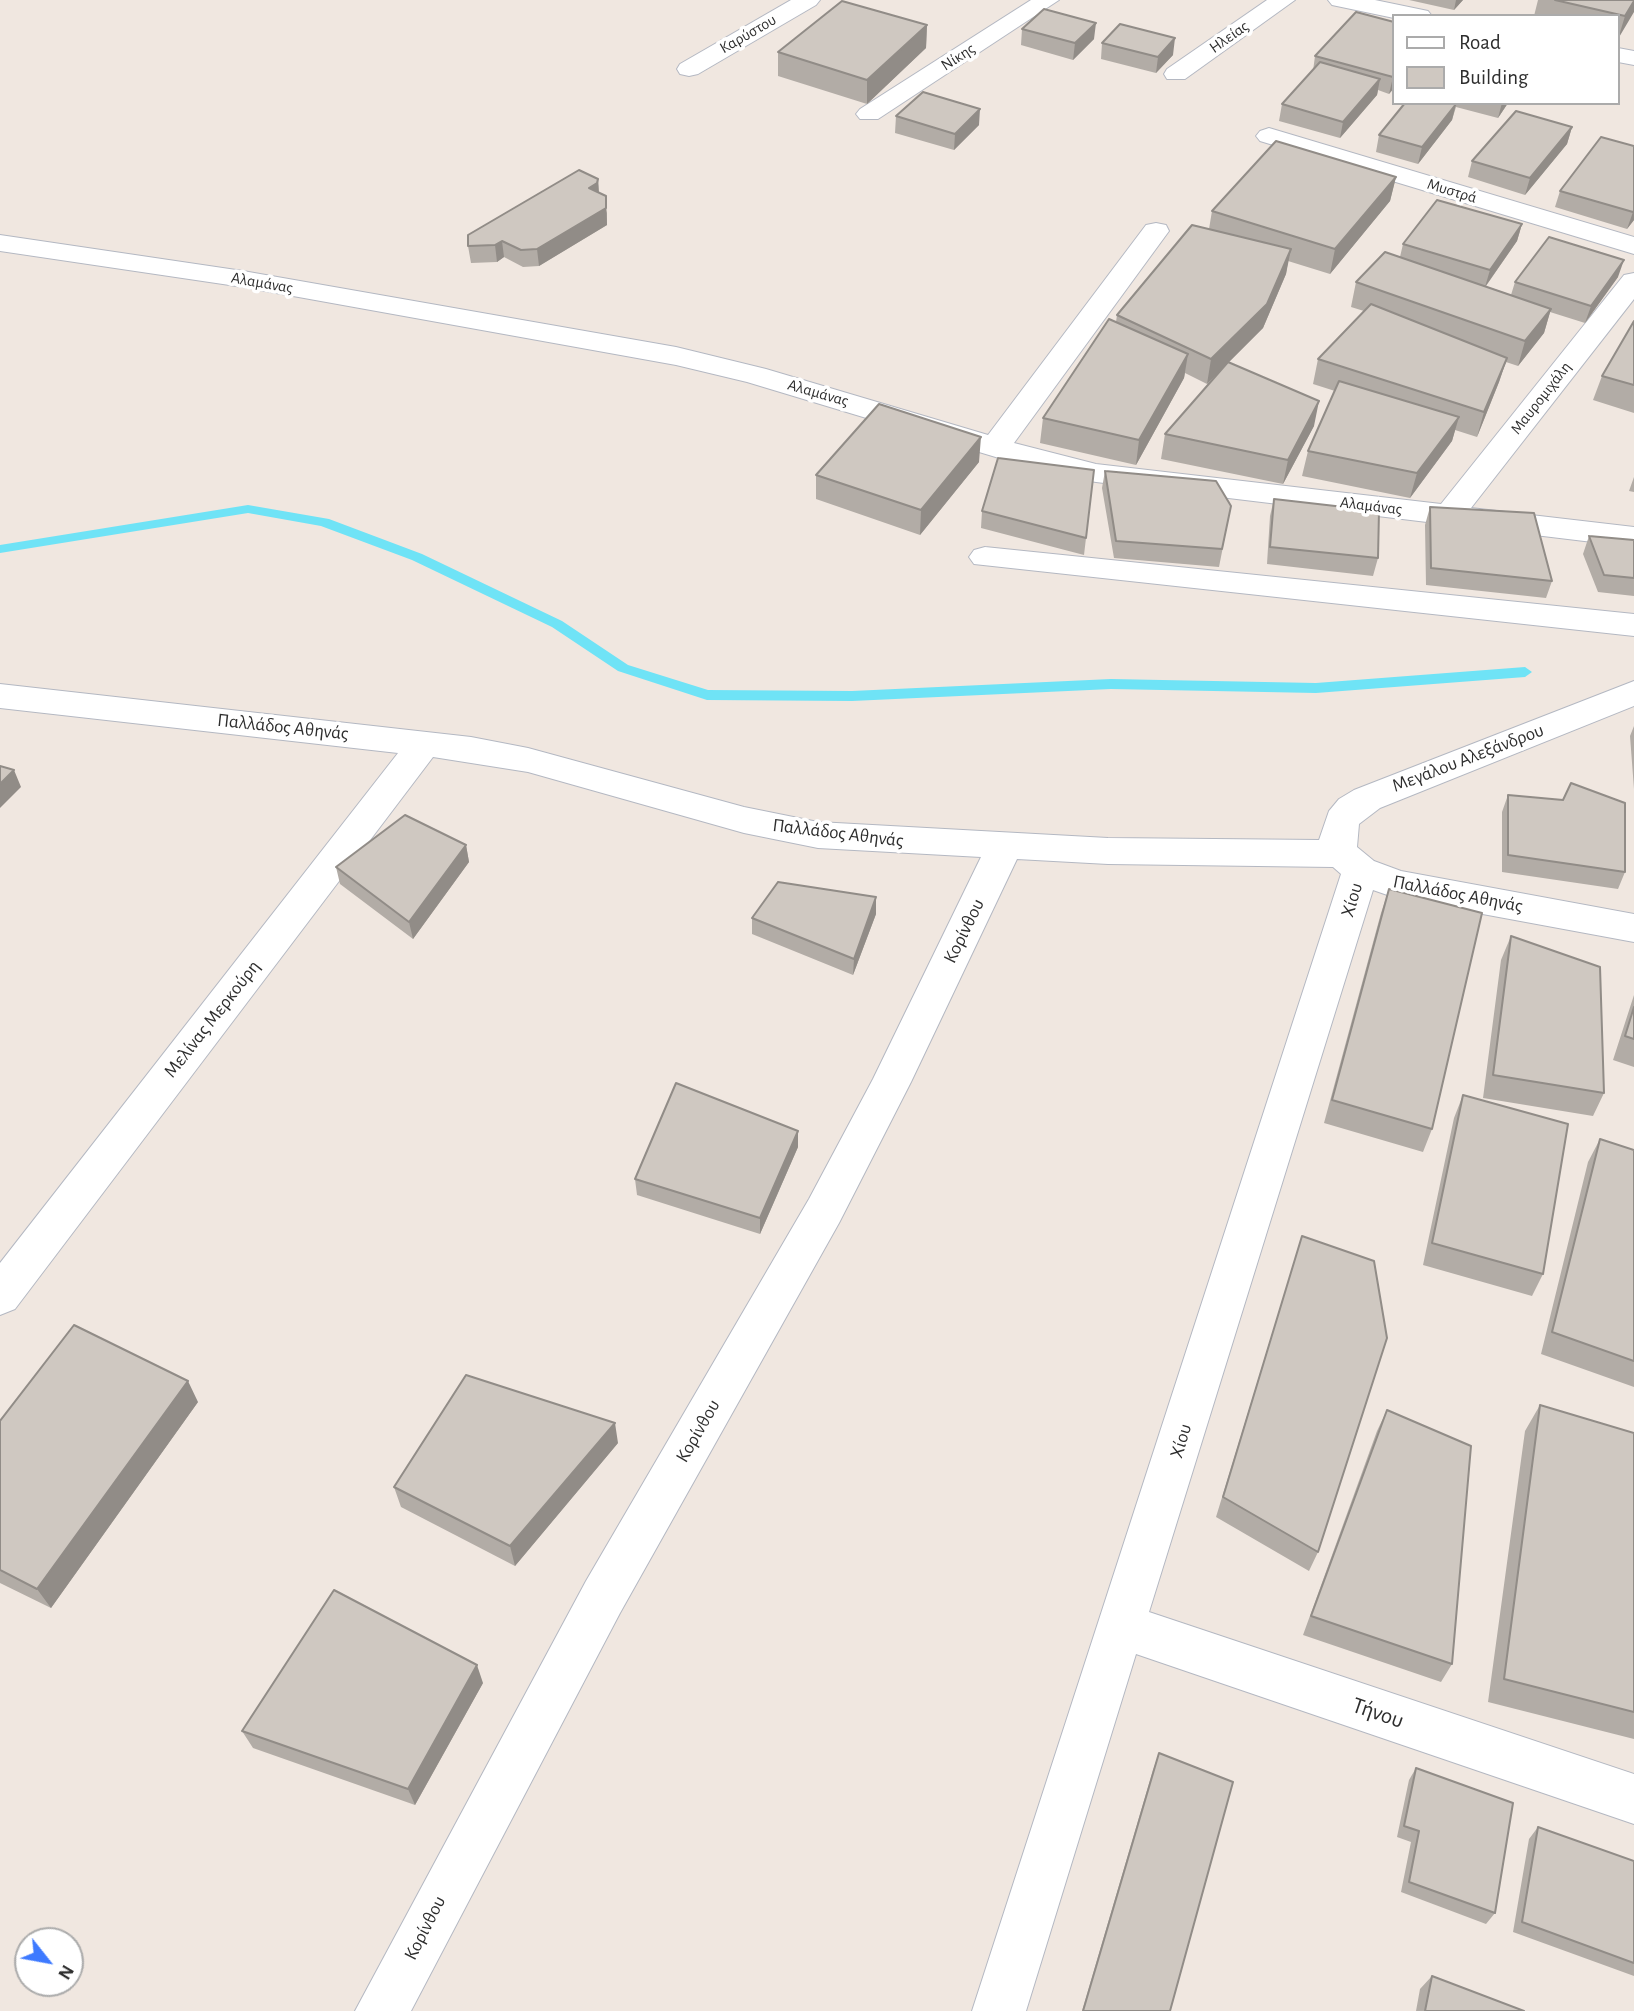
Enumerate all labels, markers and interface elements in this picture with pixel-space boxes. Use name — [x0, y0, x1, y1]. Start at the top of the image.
street label: Καρύστου — [716, 10, 780, 58]
legend — [1392, 14, 1620, 105]
street label: Ηλείας — [1206, 17, 1252, 57]
text: Road — [1459, 32, 1501, 53]
street label: Νίκης — [937, 39, 979, 75]
text: Building — [1459, 67, 1528, 88]
street label: Μυστρά — [1425, 174, 1479, 208]
street label: Αλαμάνας — [230, 268, 294, 298]
street label: Μαυρομιχάλη — [1507, 358, 1575, 438]
street label: Αλαμάνας — [785, 375, 851, 411]
street label: Αλαμάνας — [1339, 493, 1403, 519]
street label: Παλλάδος Αθηνάς — [216, 709, 350, 745]
street label: Μεγάλου Αλεξάνδρου — [1389, 719, 1547, 797]
street label: Παλλάδος Αθηνάς — [771, 814, 905, 852]
street label: Παλλάδος Αθηνάς — [1391, 870, 1525, 918]
street label: Χίου — [1336, 880, 1368, 920]
street label: Κορίνθου — [939, 895, 989, 967]
street label: Μελίνας Μερκούρη — [159, 956, 265, 1082]
street label: Κορίνθου — [671, 1395, 725, 1467]
street label: Χίου — [1165, 1421, 1197, 1461]
street label: Τήνου — [1348, 1691, 1408, 1735]
street label: Κορίνθου — [399, 1892, 451, 1964]
north arrow — [14, 1927, 84, 1997]
text: N — [54, 1961, 77, 1983]

